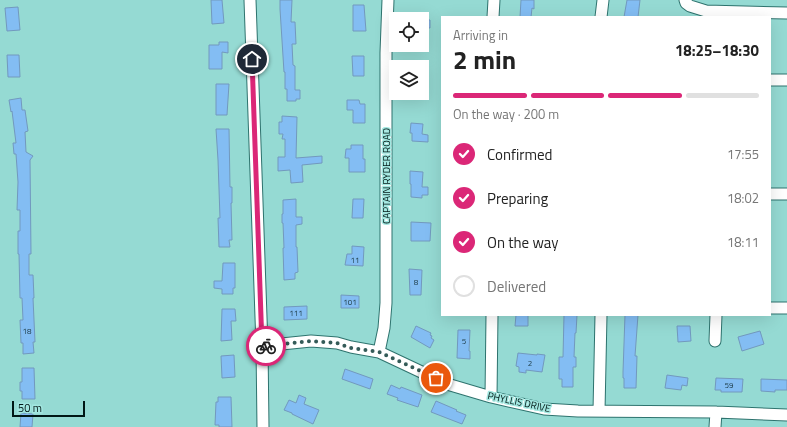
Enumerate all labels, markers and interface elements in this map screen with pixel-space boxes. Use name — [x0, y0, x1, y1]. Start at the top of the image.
map controls — [389, 12, 429, 100]
button: locate — [389, 12, 429, 52]
text: Arriving in — [453, 25, 508, 45]
text: 18:25–18:30 — [675, 39, 759, 62]
text: 2 min — [453, 40, 516, 79]
pin — [235, 42, 269, 76]
icon: home — [241, 48, 263, 70]
button: layers — [389, 60, 429, 100]
text: On the way · 200 m — [453, 104, 559, 124]
street label: CAPTAIN RYDER ROAD — [379, 128, 394, 224]
icon: check — [453, 143, 475, 165]
text: Confirmed — [487, 143, 552, 166]
text: 17:55 — [727, 144, 759, 164]
icon: check — [453, 187, 475, 209]
text: Preparing — [487, 187, 548, 210]
text: 18:02 — [727, 188, 759, 208]
icon: check — [453, 231, 475, 253]
text: On the way — [487, 231, 559, 254]
text: 18:11 — [727, 232, 759, 252]
house number: 11 — [351, 254, 359, 266]
text: Delivered — [487, 275, 546, 298]
house number: 8 — [414, 276, 419, 288]
house number: 101 — [343, 296, 357, 308]
house number: 111 — [289, 307, 303, 319]
house number: 18 — [23, 325, 32, 337]
courier — [246, 326, 286, 366]
icon: bike — [255, 335, 277, 357]
house number: 5 — [462, 335, 467, 347]
house number: 2 — [528, 357, 532, 369]
pin — [419, 361, 453, 395]
icon: bag — [425, 367, 447, 389]
house number: 59 — [725, 379, 734, 391]
street label: PHYLLIS DRIVE — [486, 388, 552, 416]
scale bar — [12, 399, 85, 418]
text: 50 m — [18, 400, 42, 416]

